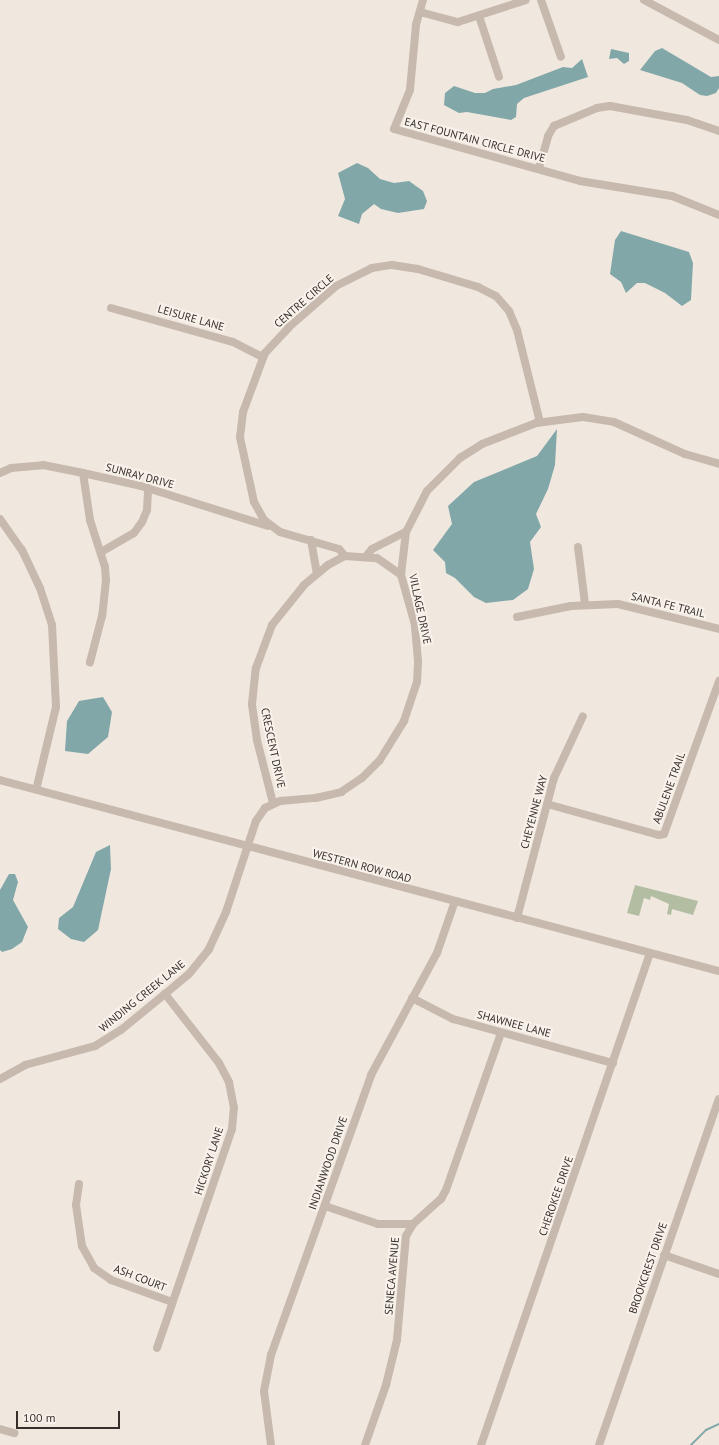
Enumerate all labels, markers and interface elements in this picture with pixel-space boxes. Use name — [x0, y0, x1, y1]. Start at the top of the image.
street label: EAST FOUNTAIN CIRCLE DRIVE — [403, 115, 547, 165]
street label: CENTRE CIRCLE — [272, 272, 336, 330]
street label: LEISURE LANE — [156, 302, 226, 334]
street label: SUNRAY DRIVE — [104, 460, 176, 492]
street label: VILLAGE DRIVE — [406, 573, 434, 645]
street label: SANTA FE TRAIL — [629, 589, 707, 621]
street label: CRESCENT DRIVE — [258, 706, 288, 790]
street label: ABULENE TRAIL — [650, 750, 688, 826]
street label: CHEYENNE WAY — [518, 774, 550, 850]
street label: WESTERN ROW ROAD — [311, 846, 413, 886]
street label: WINDING CREEK LANE — [96, 957, 188, 1035]
street label: SHAWNEE LANE — [476, 1008, 552, 1040]
street label: INDIANWOOD DRIVE — [306, 1115, 350, 1211]
street label: HICKORY LANE — [192, 1125, 226, 1197]
street label: CHEROKEE DRIVE — [536, 1154, 576, 1238]
street label: BROOKCREST DRIVE — [626, 1220, 670, 1316]
street label: SENECA AVENUE — [382, 1236, 402, 1316]
street label: ASH COURT — [112, 1262, 168, 1294]
scale bar — [18, 1403, 122, 1429]
text: 100 m — [23, 1410, 56, 1425]

